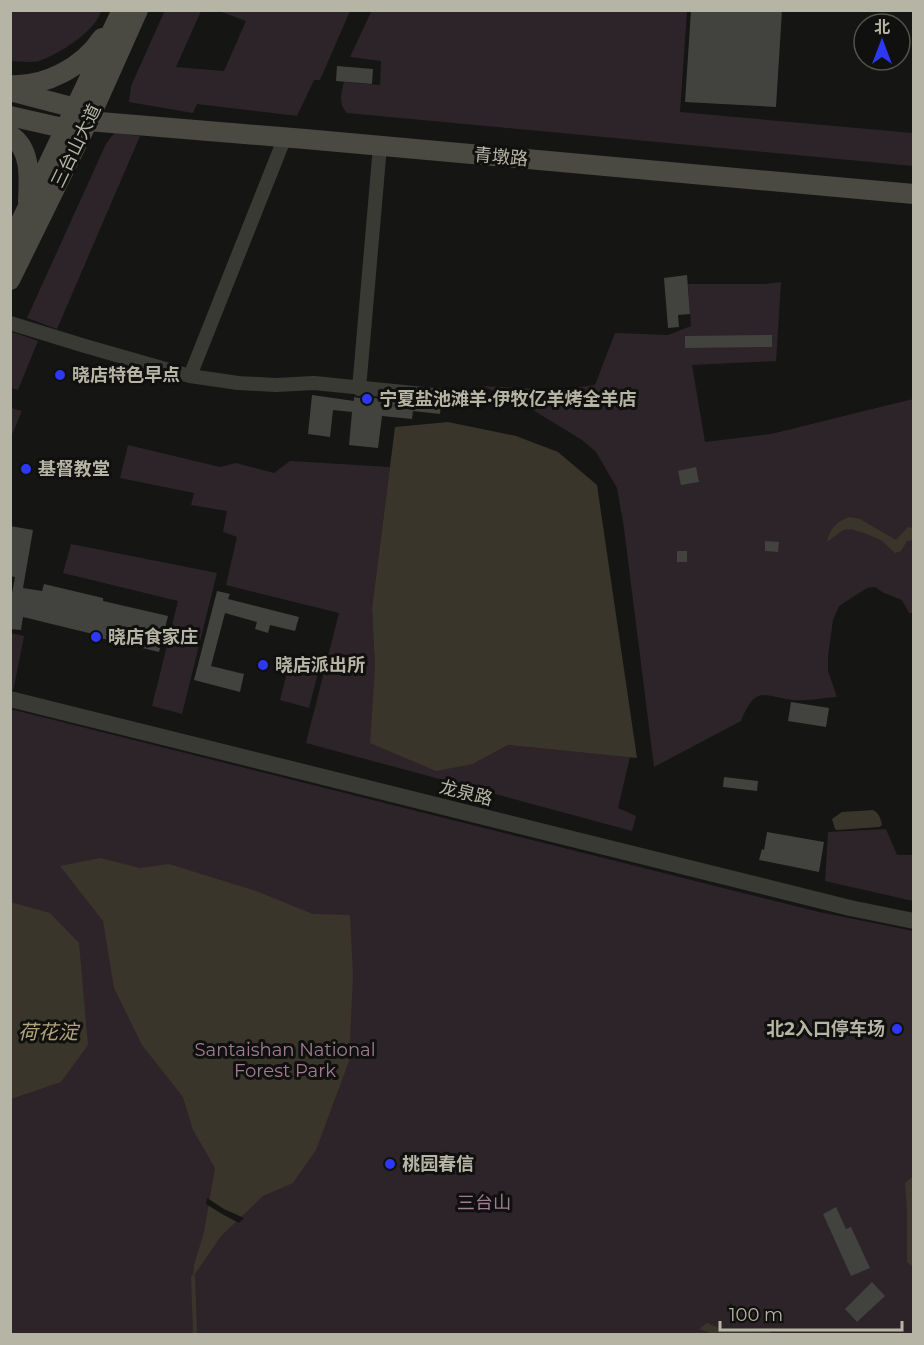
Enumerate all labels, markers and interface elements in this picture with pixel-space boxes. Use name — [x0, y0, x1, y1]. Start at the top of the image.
north arrow — [852, 12, 912, 72]
text: 北 — [874, 18, 890, 37]
street label: 三台山大道 — [46, 101, 106, 191]
street label: 青墩路 — [473, 144, 529, 170]
place label: 晓店特色早点 — [72, 364, 180, 386]
marker: 晓店特色早点 — [53, 368, 67, 382]
place label: 宁夏盐池滩羊·伊牧亿羊烤全羊店 — [379, 388, 636, 410]
marker: 宁夏盐池滩羊·伊牧亿羊烤全羊店 — [360, 392, 374, 406]
place label: 基督教堂 — [38, 458, 110, 480]
marker: 基督教堂 — [19, 462, 33, 476]
place label: 晓店食家庄 — [108, 626, 198, 648]
marker: 晓店食家庄 — [89, 630, 103, 644]
place label: 晓店派出所 — [275, 654, 365, 676]
marker: 晓店派出所 — [256, 658, 270, 672]
street label: 龙泉路 — [437, 776, 495, 810]
place label: 北2入口停车场 — [766, 1018, 885, 1040]
water label: 荷花淀 — [18, 1020, 81, 1044]
marker: 北2入口停车场 — [890, 1022, 904, 1036]
park label: Santaishan National Forest Park — [194, 1039, 376, 1082]
place label: 桃园春信 — [402, 1153, 474, 1175]
marker: 桃园春信 — [383, 1157, 397, 1171]
park label: 三台山 — [457, 1192, 511, 1214]
scale bar — [720, 1294, 902, 1332]
text: 100 m — [729, 1304, 783, 1326]

